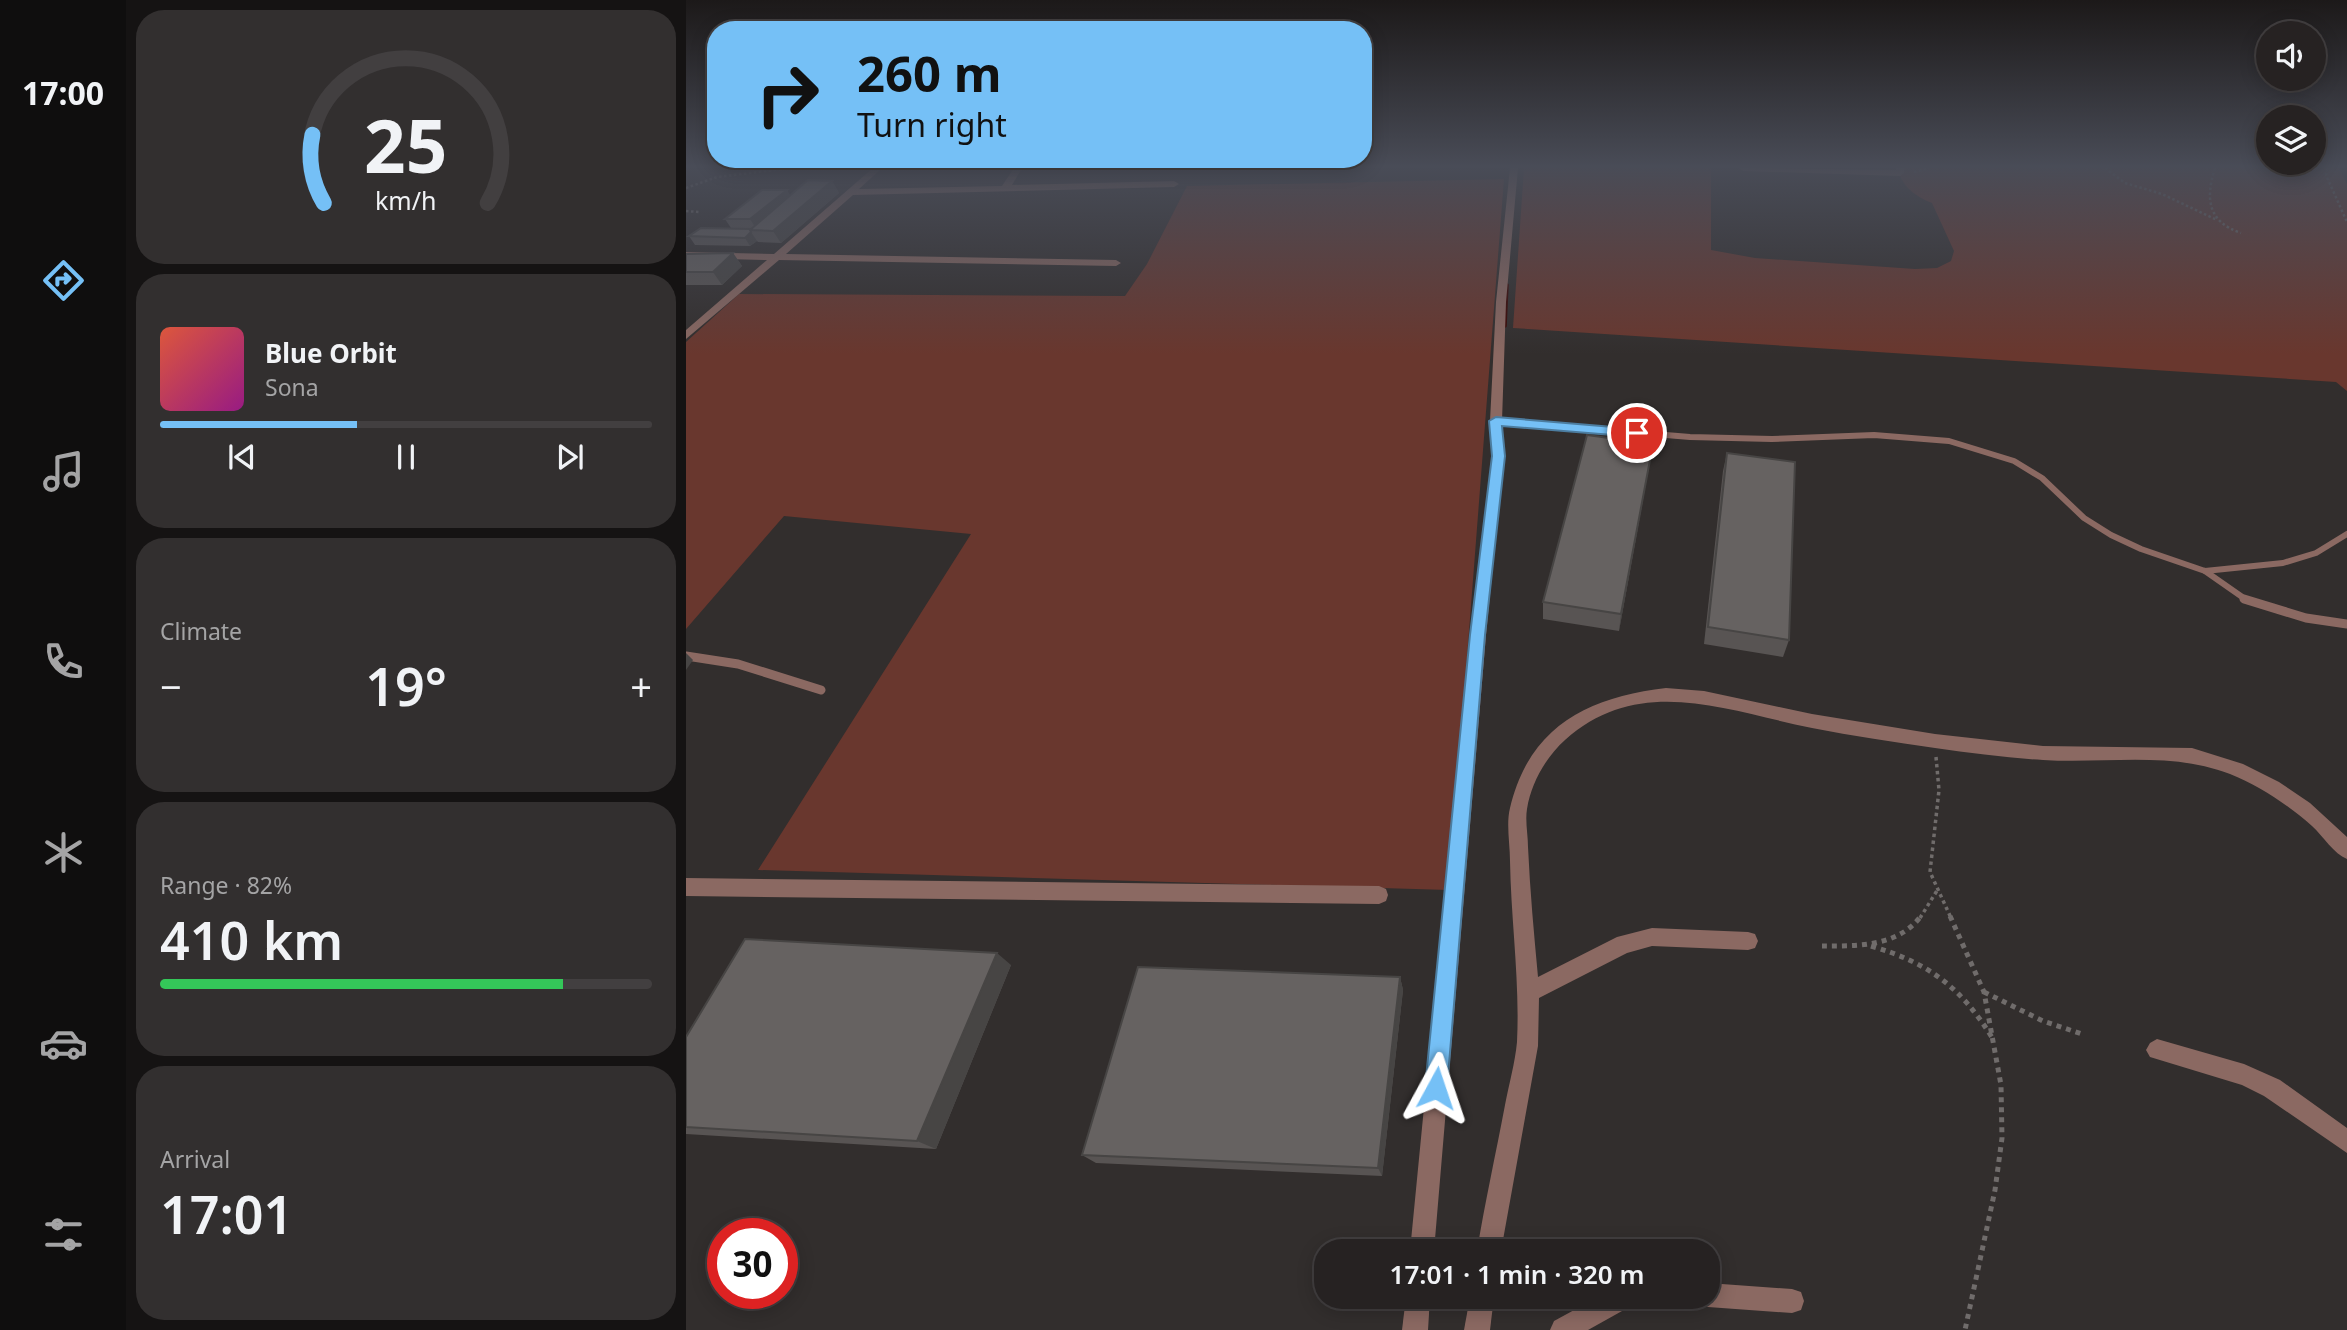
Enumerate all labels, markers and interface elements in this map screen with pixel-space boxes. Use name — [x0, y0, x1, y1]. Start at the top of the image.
map controls — [2256, 21, 2326, 175]
button: sound — [2256, 21, 2326, 91]
text: 260 m — [857, 40, 1002, 106]
icon: right — [742, 49, 833, 140]
text: 17:00 — [22, 71, 104, 114]
text: 25 — [364, 95, 448, 194]
text: Turn right — [857, 103, 1007, 146]
button: layers — [2256, 105, 2326, 175]
text: km/h — [375, 183, 437, 217]
icon: directions — [39, 256, 88, 305]
text: Blue Orbit — [265, 335, 397, 371]
text: Sona — [265, 371, 319, 403]
pin — [1607, 403, 1667, 463]
icon: arrive — [1618, 414, 1656, 452]
icon: previous — [223, 438, 261, 476]
icon: pause — [387, 438, 425, 476]
icon: next — [551, 438, 589, 476]
icon: music — [39, 447, 88, 496]
text: Climate — [160, 615, 242, 647]
icon: phone — [39, 637, 88, 686]
text: 19° — [365, 650, 447, 721]
text: − — [160, 660, 182, 712]
text: + — [630, 660, 652, 712]
icon: climate — [39, 828, 88, 877]
text: Range · 82% — [160, 869, 292, 901]
text: 410 km — [160, 904, 343, 975]
icon: car — [39, 1019, 88, 1068]
position arrow — [1399, 1051, 1473, 1125]
text: Arrival — [160, 1143, 230, 1175]
text: 17:01 — [160, 1178, 293, 1249]
icon: filters — [39, 1210, 88, 1259]
speed limit sign: 30 — [707, 1218, 798, 1309]
text: 17:01 · 1 min · 320 m — [1390, 1256, 1644, 1292]

